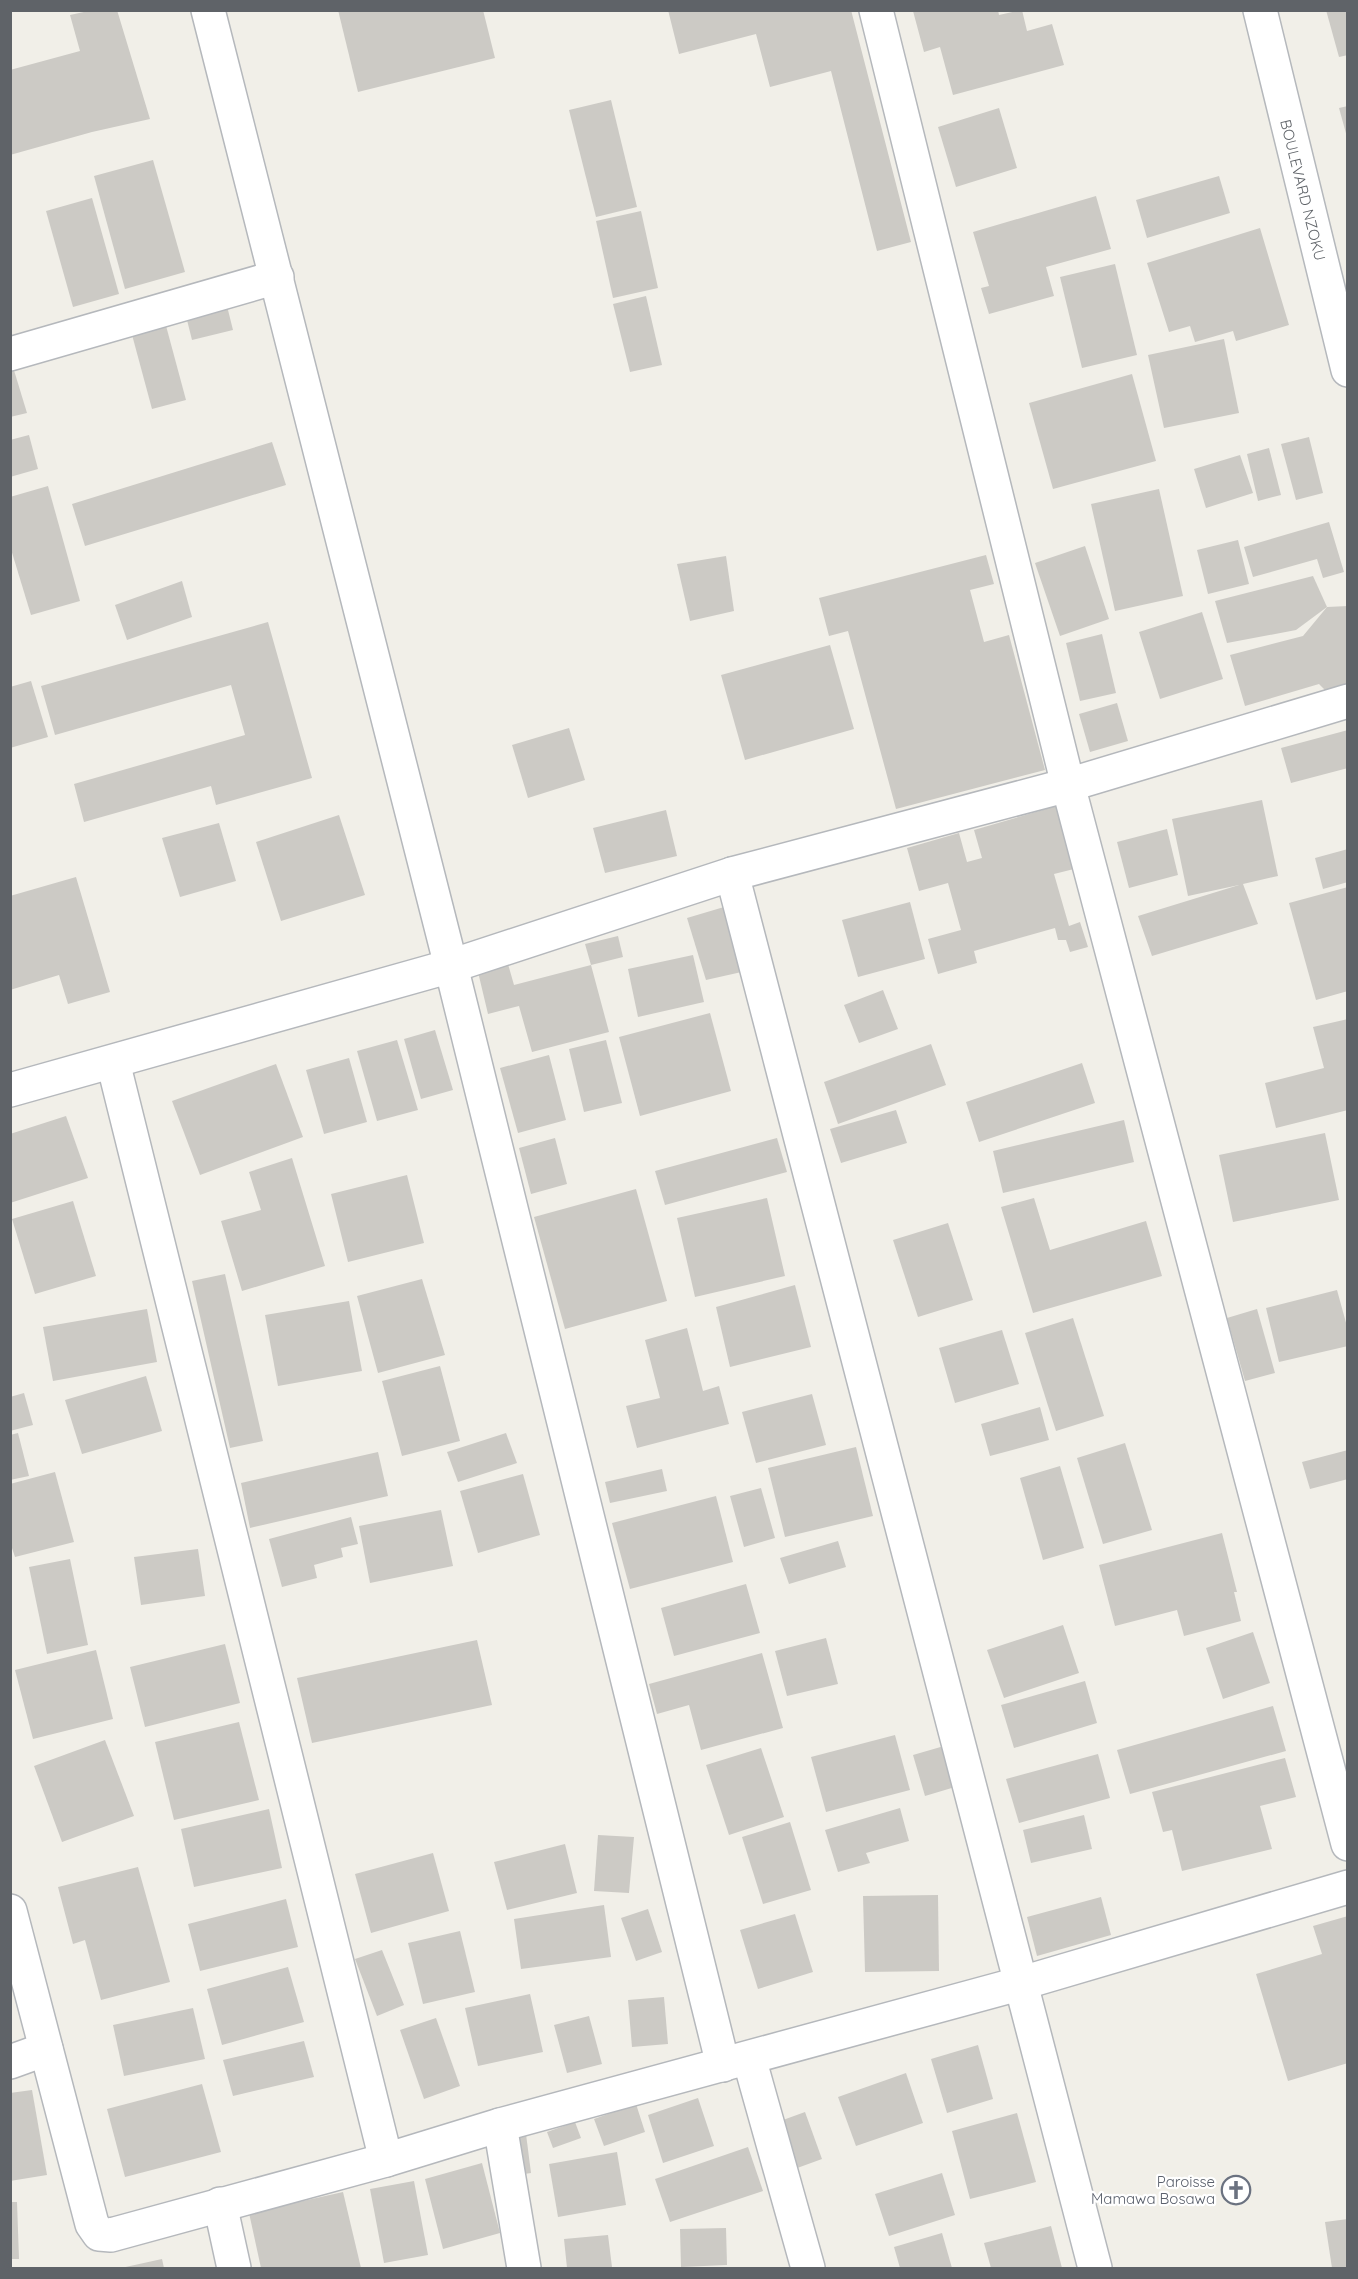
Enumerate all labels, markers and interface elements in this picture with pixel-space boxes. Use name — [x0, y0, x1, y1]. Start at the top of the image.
street label: BOULEVARD NZOKU — [1276, 117, 1330, 263]
place label: Paroisse Mamawa Bosawa — [1091, 2172, 1215, 2208]
church icon: Paroisse Mamawa Bosawa — [1220, 2174, 1252, 2206]

